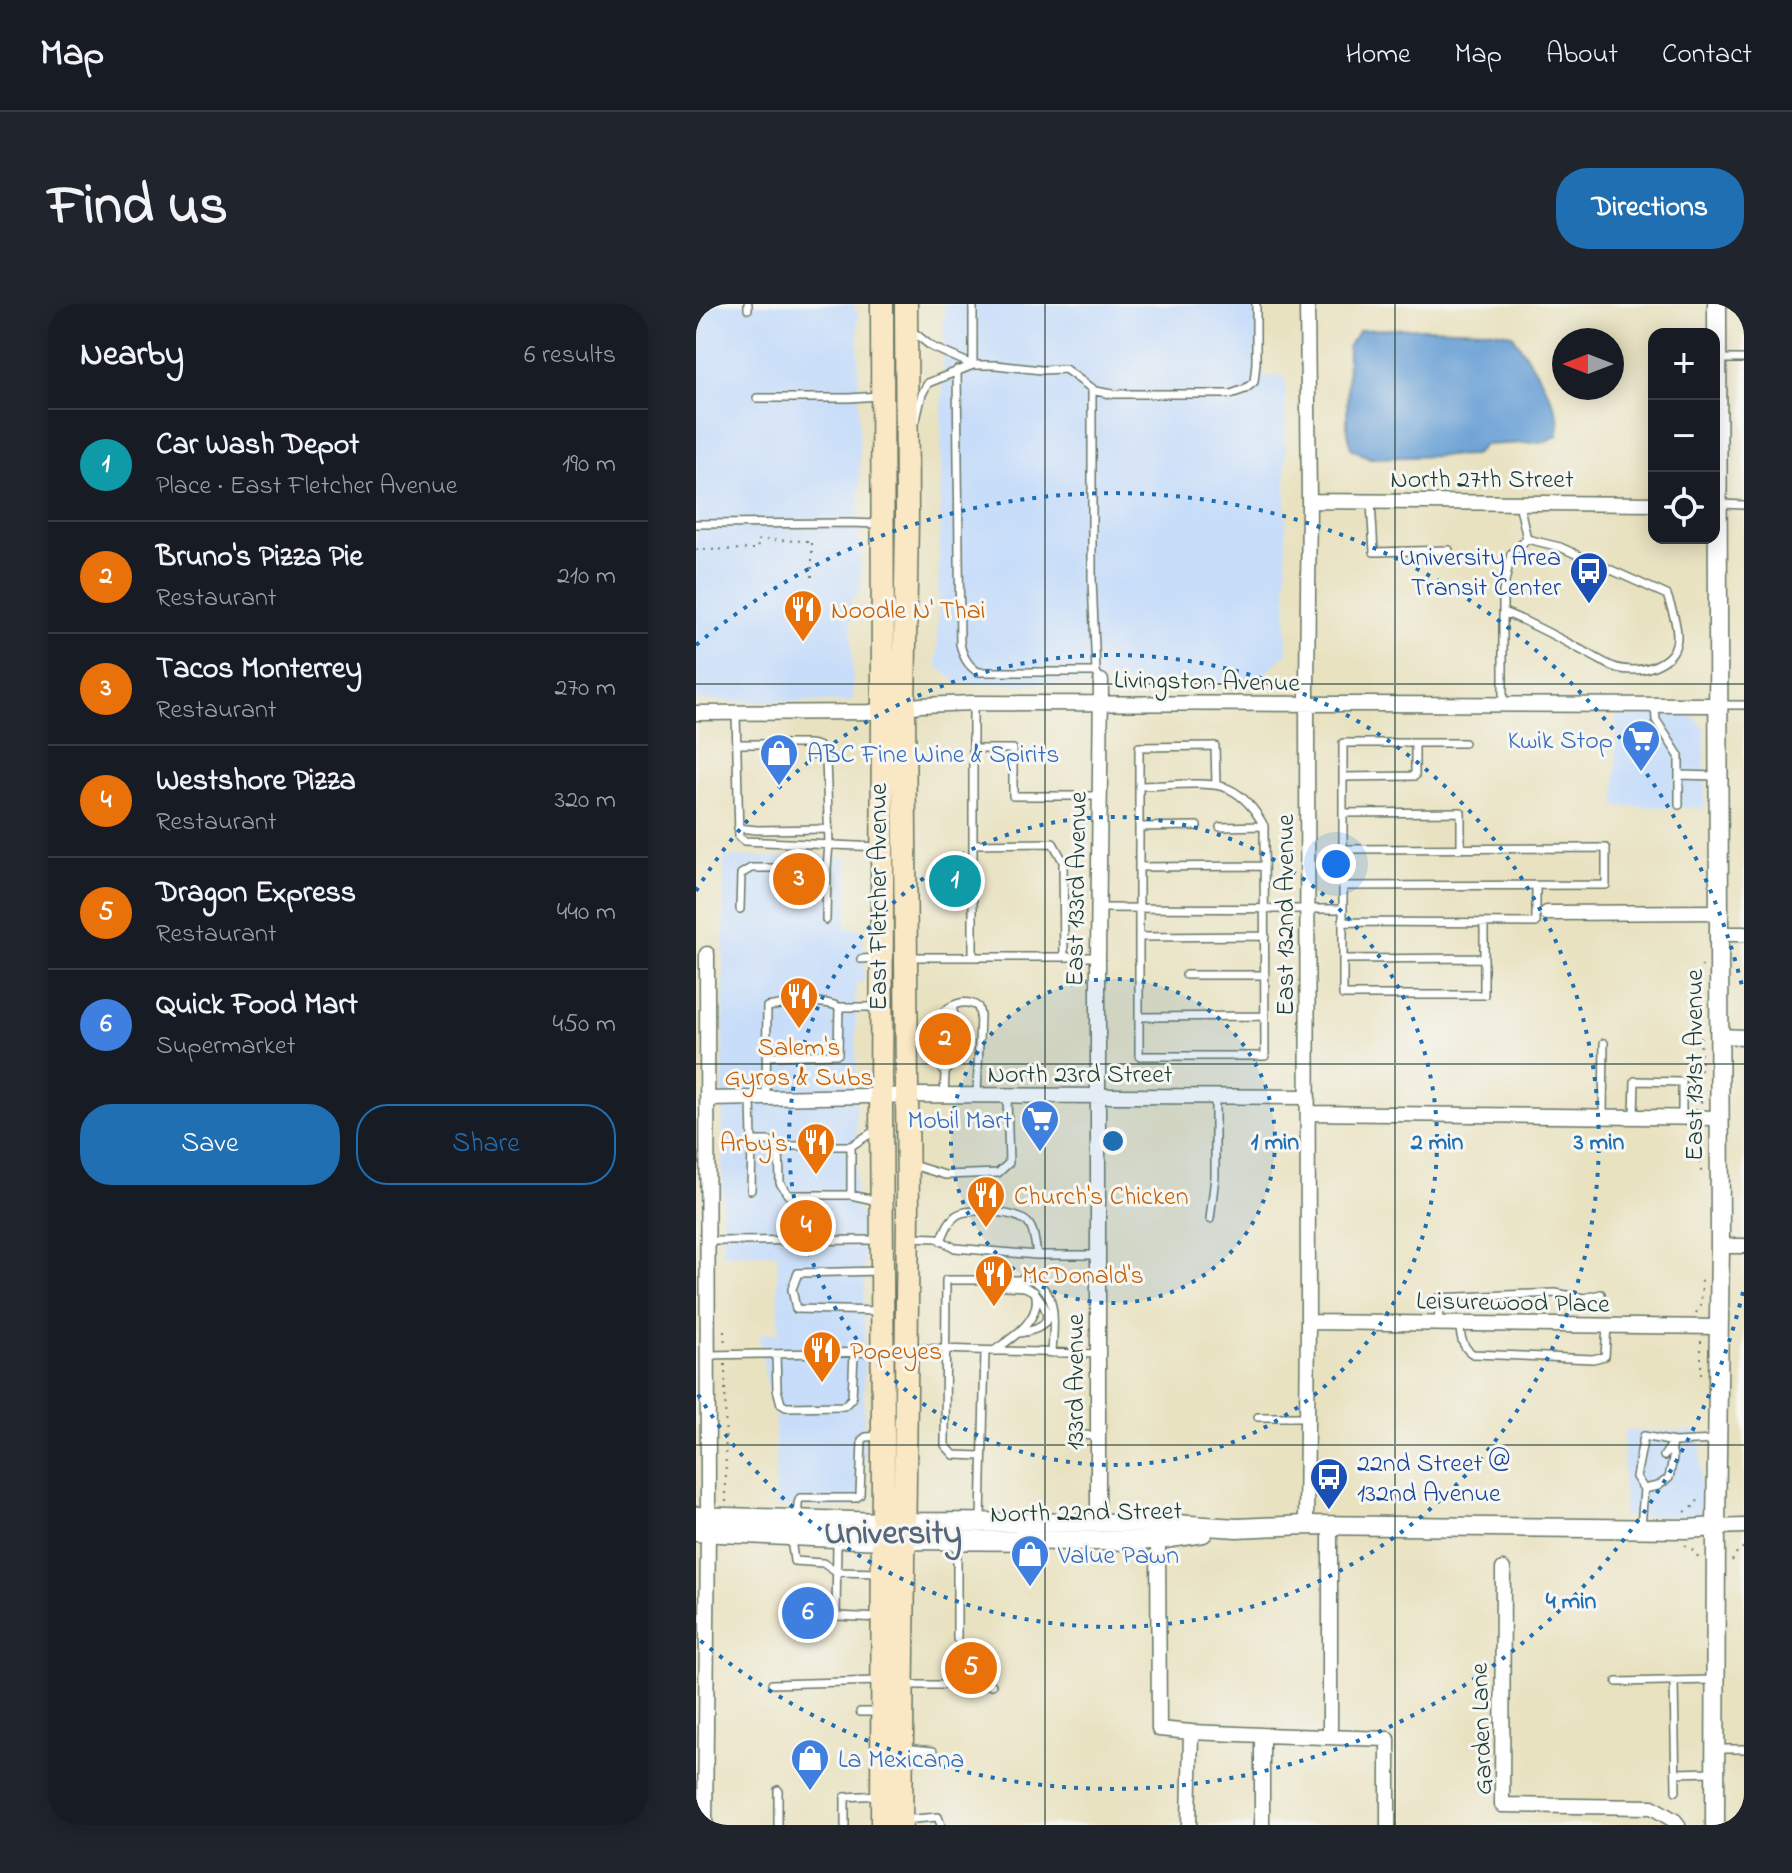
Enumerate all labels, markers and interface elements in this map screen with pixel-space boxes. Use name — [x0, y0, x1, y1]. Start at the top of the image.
text: Map — [40, 27, 104, 83]
text: Home — [1345, 35, 1411, 76]
text: Map — [1455, 35, 1502, 76]
text: About — [1546, 35, 1618, 76]
text: Contact — [1662, 35, 1752, 76]
text: Find us — [48, 168, 228, 249]
button: Directions — [1556, 168, 1744, 249]
north arrow — [1552, 328, 1624, 400]
map controls — [1648, 328, 1720, 544]
button: + — [1648, 328, 1720, 400]
text: Nearby — [80, 331, 184, 381]
text: 6 results — [524, 337, 616, 375]
button: − — [1648, 400, 1720, 472]
text: Car Wash Depot — [156, 424, 359, 468]
text: 1 — [102, 446, 110, 484]
text: 190 m — [562, 446, 616, 484]
street label: North 27th Street — [1390, 462, 1574, 500]
text: Place · East Fletcher Avenue — [156, 468, 457, 506]
button: locate — [1648, 472, 1720, 544]
text: Bruno's Pizza Pie — [156, 536, 363, 580]
place label: University Area Transit Center — [1399, 540, 1562, 608]
bus stop icon: University Area Transit Center — [1568, 550, 1610, 605]
text: 2 — [100, 558, 112, 596]
text: 210 m — [557, 558, 616, 596]
text: Restaurant — [156, 580, 276, 618]
restaurant icon: Noodle N' Thai — [782, 588, 824, 643]
place label: Noodle N' Thai — [831, 593, 985, 631]
text: Tacos Monterrey — [156, 648, 362, 692]
street label: Livingston Avenue — [1114, 662, 1301, 704]
text: 3 — [101, 670, 111, 708]
text: 270 m — [554, 670, 616, 708]
text: Restaurant — [156, 692, 276, 730]
supermarket icon: Kwik Stop — [1620, 718, 1662, 773]
place label: Kwik Stop — [1508, 723, 1613, 761]
shop icon: ABC Fine Wine & Spirits — [758, 732, 800, 787]
place label: ABC Fine Wine & Spirits — [807, 737, 1060, 775]
text: Westshore Pizza — [156, 760, 356, 804]
text: 4 — [101, 782, 111, 820]
text: 320 m — [554, 782, 616, 820]
street label: East Fletcher Avenue — [861, 783, 899, 1011]
street label: East 133rd Avenue — [1057, 791, 1099, 987]
text: Restaurant — [156, 804, 276, 842]
street label: East 132nd Avenue — [1268, 814, 1306, 1016]
your location — [1316, 844, 1356, 884]
pin: 3 — [773, 849, 825, 909]
pin: 1 — [929, 851, 981, 911]
text: Dragon Express — [156, 872, 356, 916]
text: 5 — [99, 894, 113, 932]
text: 440 m — [557, 894, 616, 932]
text: Restaurant — [156, 916, 276, 954]
street label: East 131st Avenue — [1677, 969, 1715, 1161]
restaurant icon: Salem's Gyros & Subs — [778, 975, 820, 1030]
text: Quick Food Mart — [156, 984, 358, 1028]
text: 6 — [100, 1006, 112, 1044]
text: 450 m — [553, 1006, 616, 1044]
pin: 2 — [919, 1009, 971, 1069]
text: Supermarket — [156, 1028, 295, 1066]
place label: Salem's Gyros & Subs — [725, 1030, 873, 1098]
street label: North 23rd Street — [987, 1057, 1173, 1095]
supermarket icon: Mobil Mart — [1019, 1098, 1061, 1153]
place label: Mobil Mart — [908, 1103, 1012, 1141]
button: Save — [80, 1104, 340, 1185]
button: Share — [356, 1104, 616, 1185]
restaurant icon: Arby's — [795, 1121, 837, 1176]
place label: Arby's — [720, 1126, 788, 1164]
text: 1 min — [1251, 1126, 1299, 1161]
text: 2 min — [1410, 1126, 1464, 1161]
text: 3 min — [1573, 1126, 1625, 1161]
centre of rings — [1099, 1127, 1127, 1155]
restaurant icon: Church's Chicken — [965, 1174, 1007, 1229]
place label: Church's Chicken — [1014, 1179, 1189, 1217]
pin: 4 — [780, 1196, 832, 1256]
restaurant icon: McDonald's — [973, 1253, 1015, 1308]
place label: McDonald's — [1022, 1258, 1144, 1296]
street label: Leisurewood Place — [1416, 1283, 1610, 1325]
street label: 133rd Avenue — [1058, 1313, 1096, 1450]
restaurant icon: Popeyes — [801, 1329, 843, 1384]
place label: Popeyes — [850, 1334, 942, 1372]
place label: 22nd Street @ 132nd Avenue — [1357, 1446, 1510, 1514]
bus stop icon: 22nd Street @ 132nd Avenue — [1308, 1456, 1350, 1511]
street label: North 22nd Street — [990, 1493, 1183, 1535]
district label: University — [824, 1510, 962, 1561]
shop icon: Value Pawn — [1009, 1533, 1051, 1588]
place label: Value Pawn — [1057, 1538, 1179, 1576]
pin: 6 — [782, 1583, 834, 1643]
text: 4 min — [1546, 1585, 1596, 1620]
pin: 5 — [945, 1638, 997, 1698]
street label: Garden Lane — [1462, 1662, 1504, 1796]
shop icon: La Mexicana — [789, 1737, 831, 1792]
place label: La Mexicana — [838, 1742, 964, 1780]

